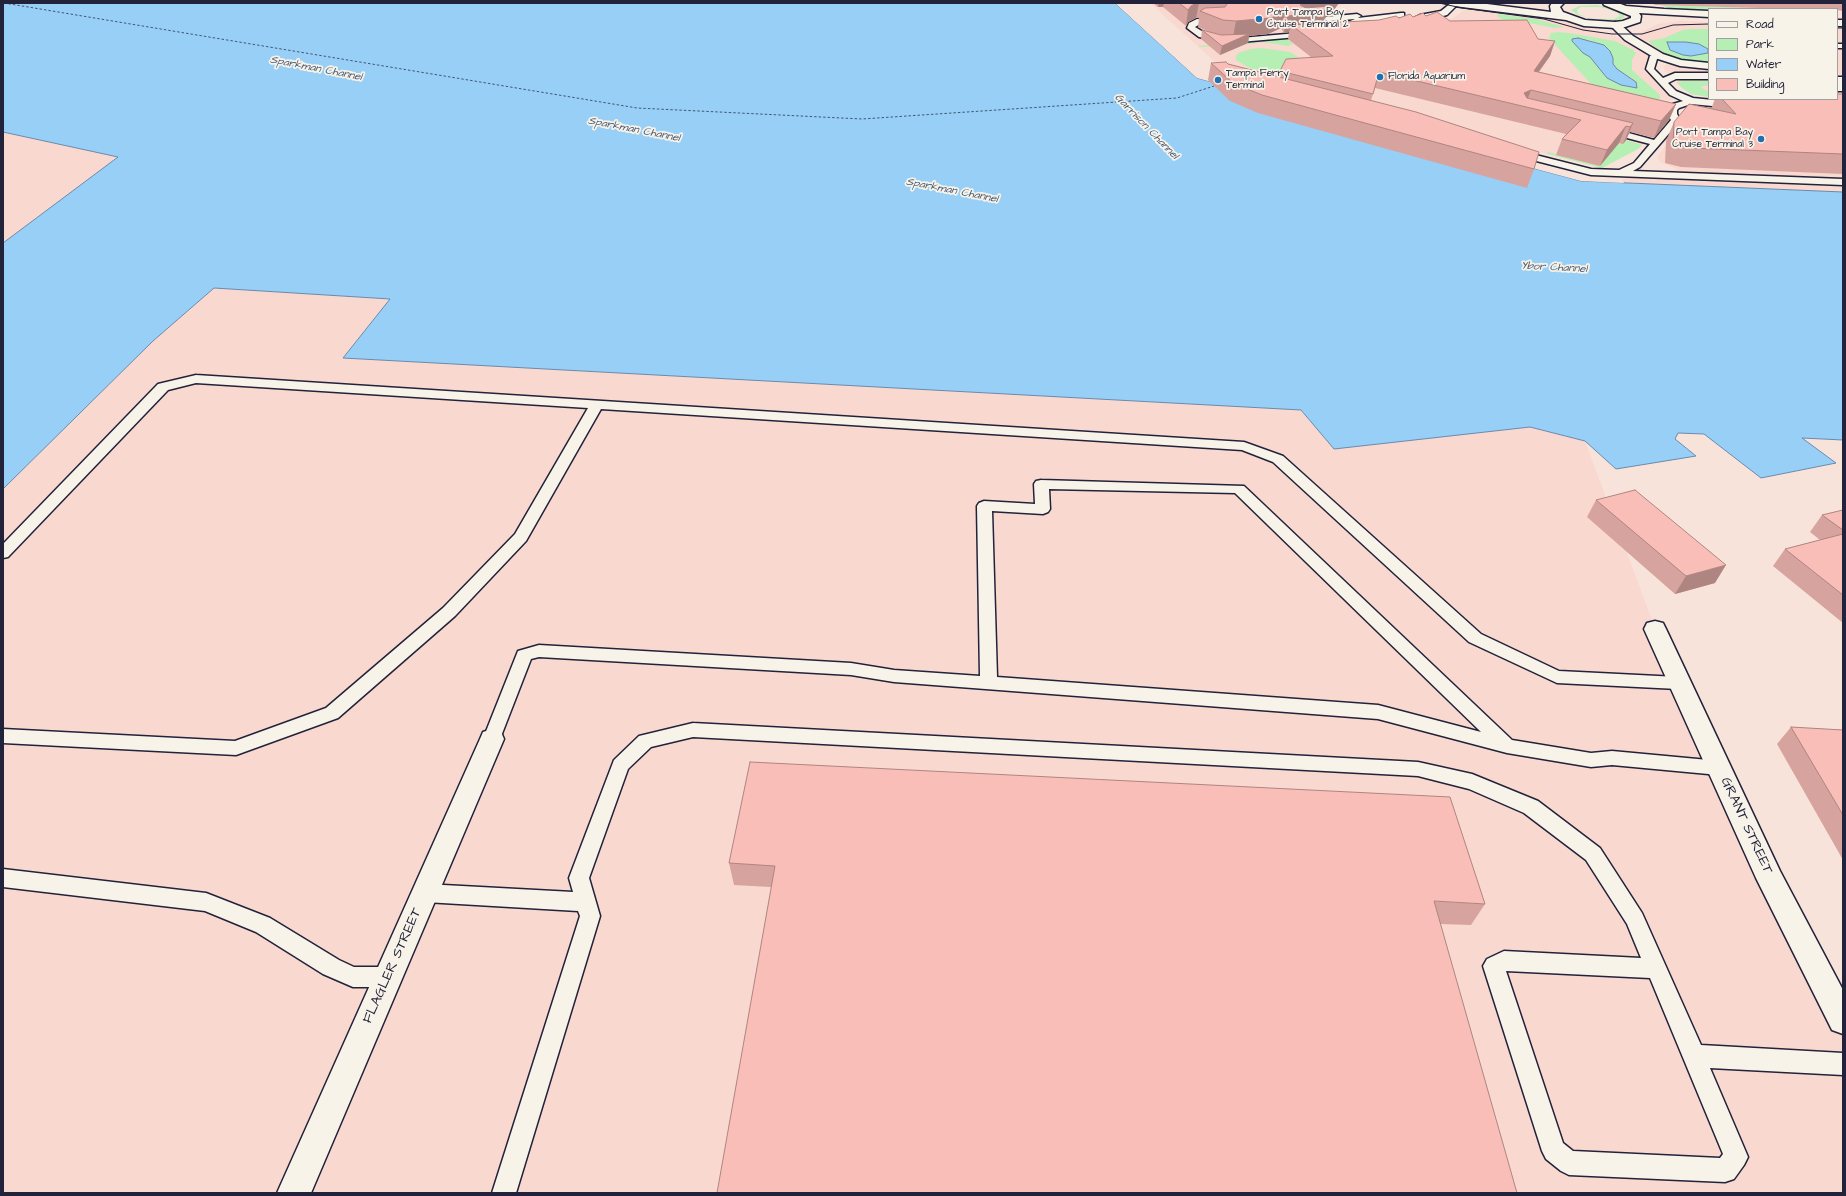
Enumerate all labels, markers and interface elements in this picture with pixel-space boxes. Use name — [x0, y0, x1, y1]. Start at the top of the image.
place label: Port Tampa Bay Cruise Terminal 2 — [1267, 7, 1348, 30]
legend — [1708, 8, 1838, 100]
marker: Port Tampa Bay Cruise Terminal 2 — [1254, 14, 1264, 24]
text: Road — [1746, 16, 1774, 33]
text: Park — [1746, 36, 1774, 53]
water label: Sparkman Channel — [269, 54, 363, 84]
text: Water — [1746, 56, 1781, 73]
place label: Tampa Ferry Terminal — [1226, 68, 1289, 92]
place label: Florida Aquarium — [1388, 71, 1465, 83]
marker: Florida Aquarium — [1375, 72, 1385, 82]
marker: Tampa Ferry Terminal — [1213, 75, 1223, 85]
text: Building — [1746, 76, 1784, 93]
water label: Garrison Channel — [1111, 91, 1181, 163]
water label: Sparkman Channel — [587, 115, 681, 145]
place label: Port Tampa Bay Cruise Terminal 3 — [1672, 127, 1753, 150]
marker: Port Tampa Bay Cruise Terminal 3 — [1756, 134, 1766, 144]
water label: Sparkman Channel — [905, 176, 999, 206]
water label: Ybor Channel — [1521, 260, 1587, 276]
street label: GRANT STREET — [1716, 775, 1776, 877]
street label: FLAGLER STREET — [360, 906, 426, 1026]

